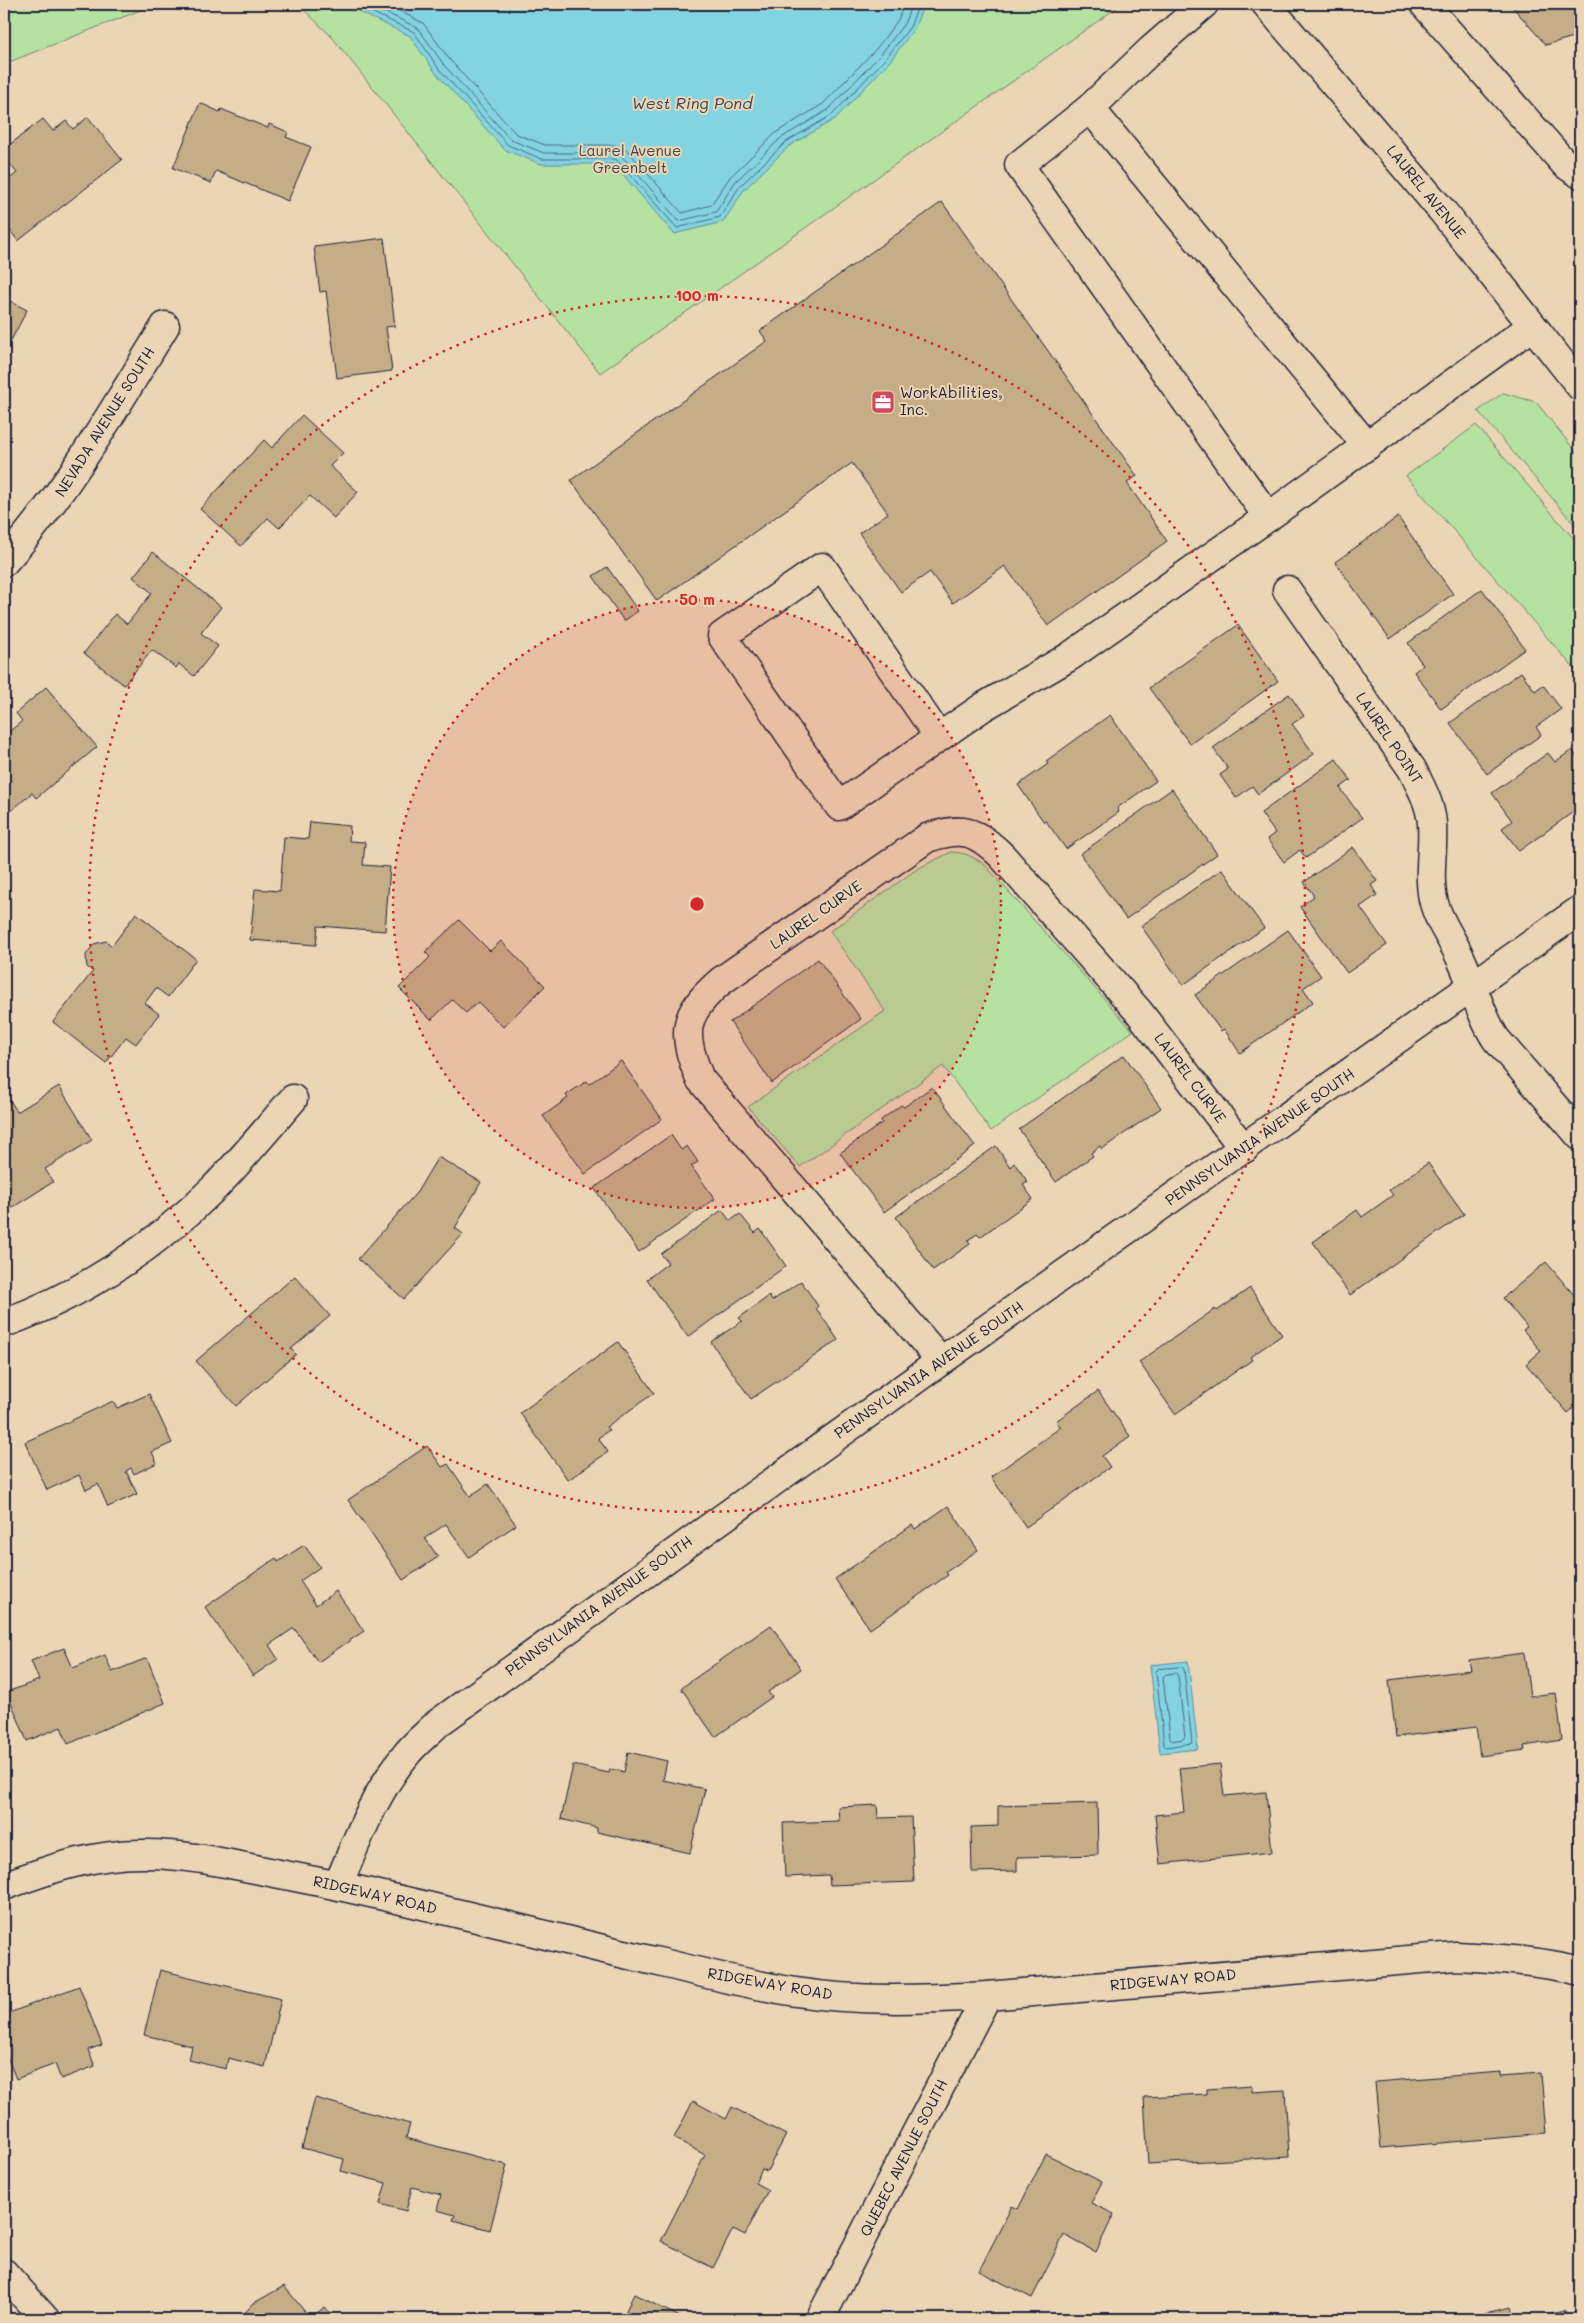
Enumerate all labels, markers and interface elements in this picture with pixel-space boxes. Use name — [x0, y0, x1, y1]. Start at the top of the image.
water label: West Ring Pond — [632, 92, 753, 113]
park label: Laurel Avenue Greenbelt — [579, 140, 681, 177]
street label: LAUREL AVENUE — [1383, 140, 1471, 243]
text: 100 m — [675, 285, 719, 305]
street label: NEVADA AVENUE SOUTH — [50, 343, 159, 500]
place label: WorkAbilities, Inc. — [900, 382, 1003, 419]
office icon: WorkAbilities, Inc. — [870, 389, 896, 415]
text: 50 m — [679, 589, 715, 609]
street label: LAUREL POINT — [1352, 688, 1428, 787]
street label: LAUREL CURVE — [766, 875, 866, 953]
centre of rings — [688, 895, 706, 913]
street label: LAUREL CURVE — [1150, 1028, 1231, 1127]
street label: PENNSYLVANIA AVENUE SOUTH — [1161, 1063, 1358, 1209]
street label: PENNSYLVANIA AVENUE SOUTH — [830, 1296, 1027, 1442]
street label: PENNSYLVANIA AVENUE SOUTH — [501, 1530, 696, 1680]
street label: RIDGEWAY ROAD — [311, 1870, 439, 1918]
street label: RIDGEWAY ROAD — [706, 1962, 834, 2004]
street label: RIDGEWAY ROAD — [1109, 1964, 1237, 1994]
street label: QUEBEC AVENUE SOUTH — [855, 2076, 952, 2240]

